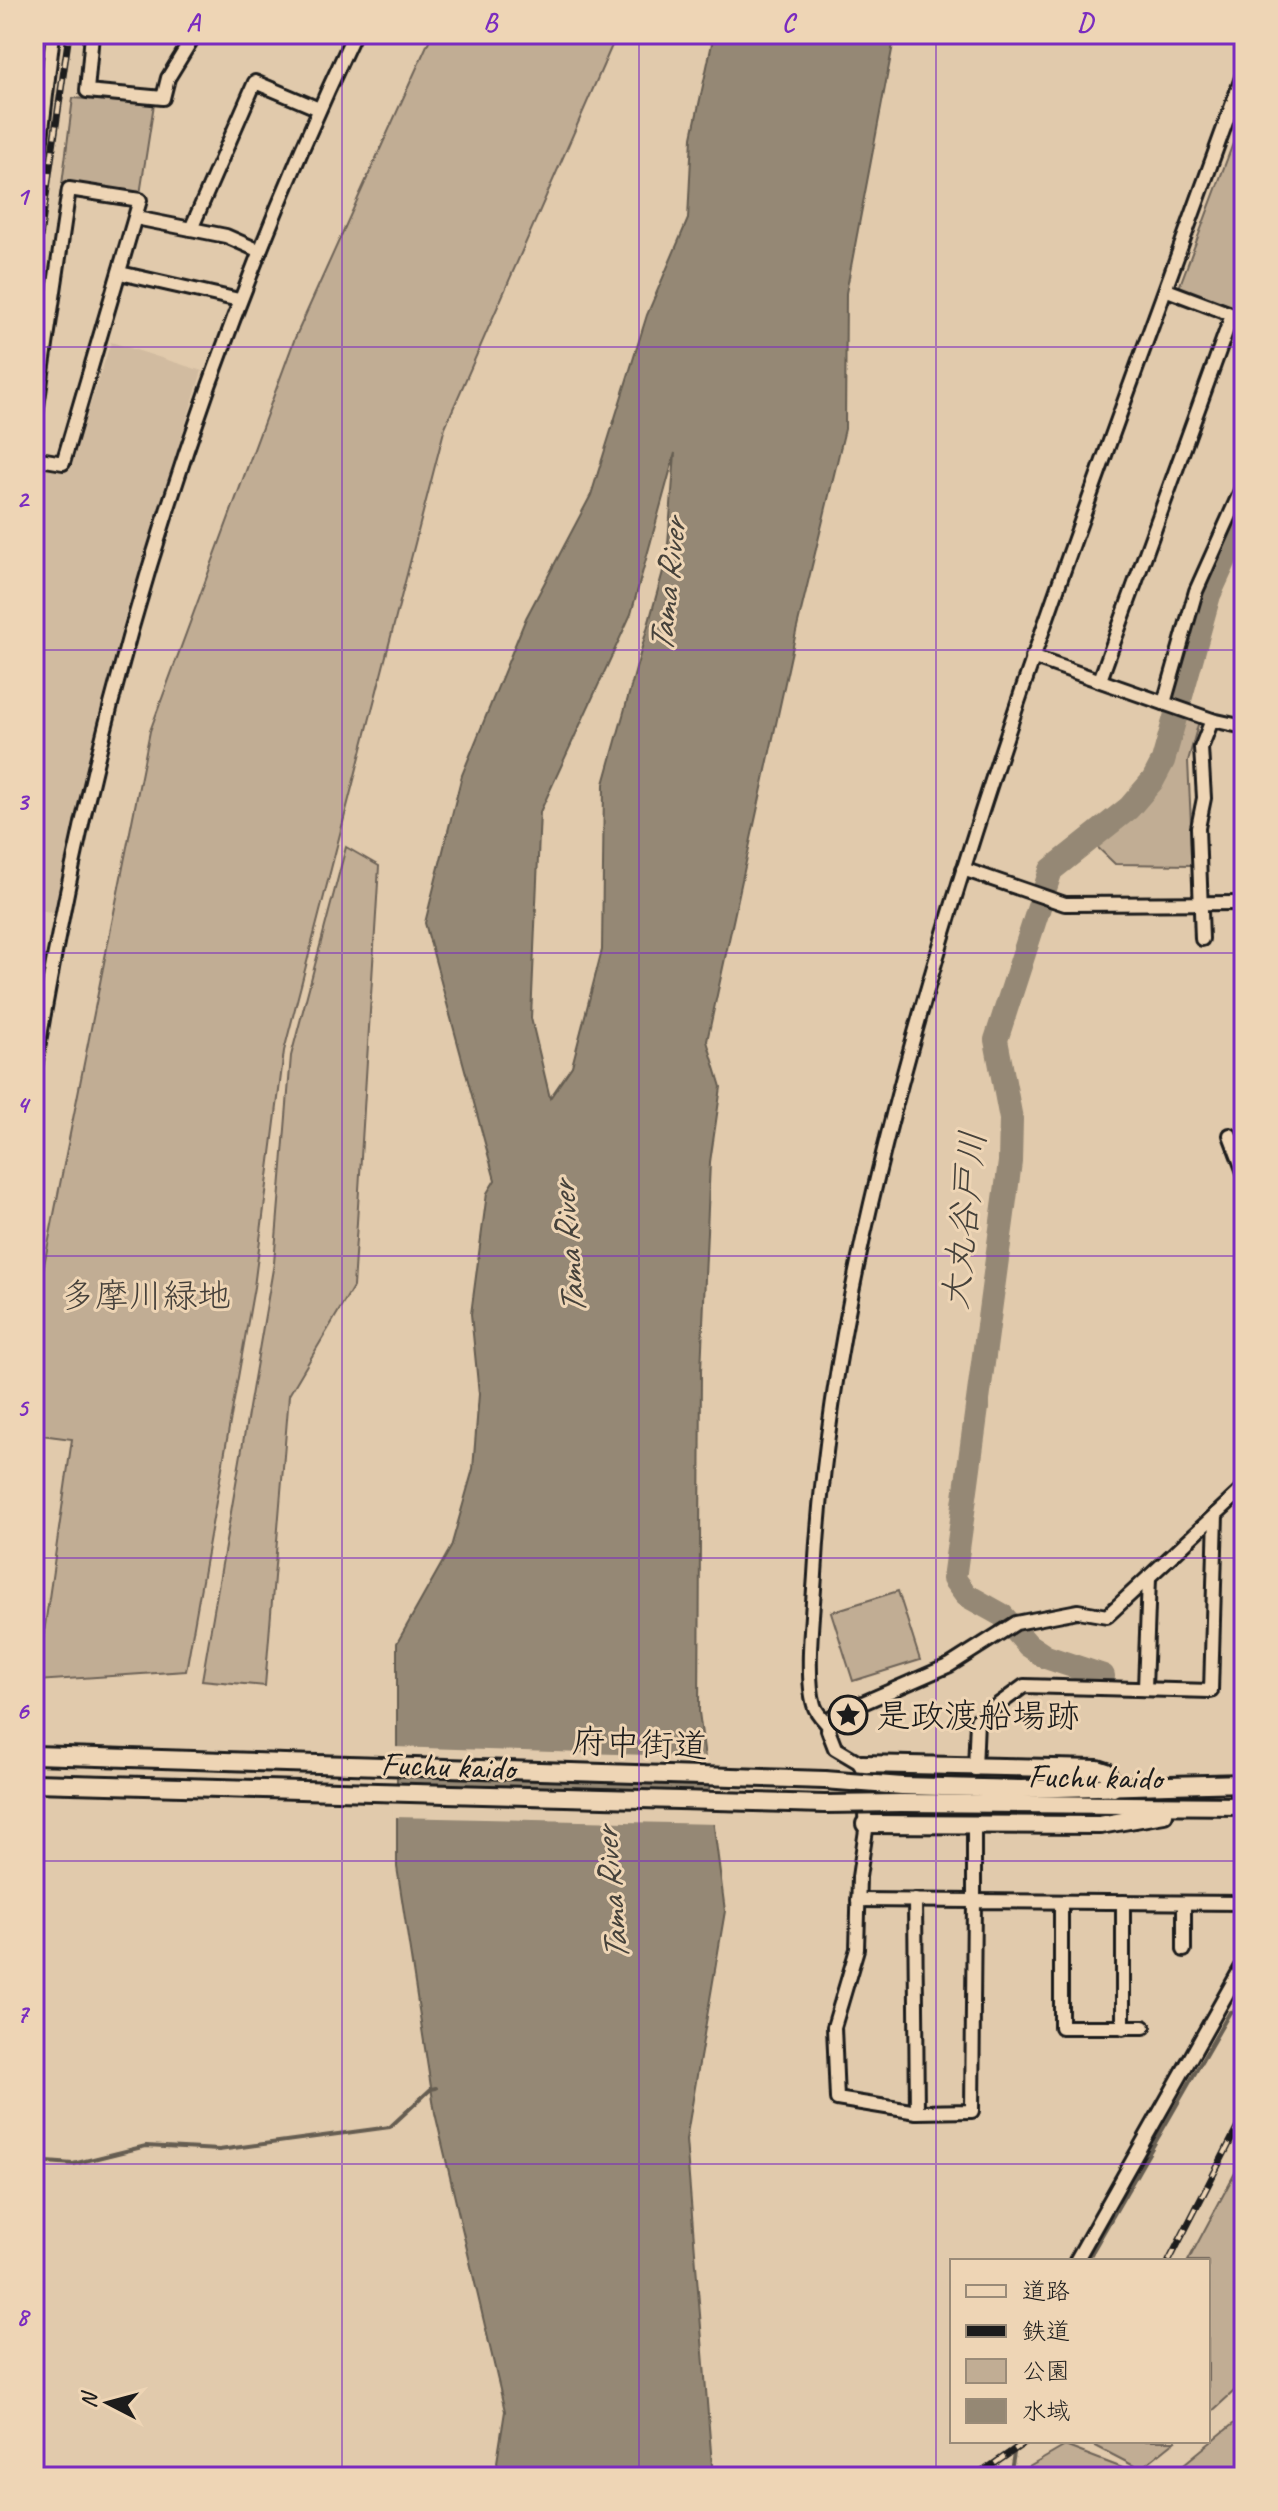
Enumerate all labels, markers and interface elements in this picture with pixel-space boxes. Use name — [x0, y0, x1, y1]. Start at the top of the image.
text: A — [186, 6, 201, 39]
text: B — [483, 6, 499, 39]
text: C — [782, 6, 798, 39]
text: D — [1077, 6, 1095, 39]
text: 1 — [16, 180, 31, 213]
text: 2 — [16, 482, 30, 515]
water label: Tama River — [637, 511, 697, 655]
text: 3 — [16, 785, 30, 818]
text: 4 — [16, 1088, 31, 1121]
water label: 大丸谷戸川 — [932, 1128, 996, 1312]
water label: Tama River — [539, 1174, 597, 1317]
park label: 多摩川緑地 — [61, 1274, 231, 1317]
text: 5 — [16, 1391, 30, 1424]
text: 6 — [16, 1694, 30, 1727]
place icon: 是政渡船場跡 — [827, 1694, 869, 1736]
place label: 是政渡船場跡 — [876, 1694, 1080, 1737]
street label: 府中街道 — [571, 1720, 709, 1767]
street label: Fuchu kaido — [380, 1742, 520, 1789]
street label: Fuchu kaido — [1028, 1754, 1166, 1799]
water label: Tama River — [582, 1820, 640, 1963]
text: 7 — [16, 1997, 30, 2030]
legend — [950, 2259, 1210, 2443]
text: 道路 — [1022, 2276, 1070, 2306]
text: 8 — [16, 2300, 31, 2333]
text: 鉄道 — [1022, 2316, 1070, 2346]
text: 公園 — [1022, 2356, 1070, 2386]
north arrow — [68, 2363, 148, 2443]
text: N — [74, 2389, 104, 2409]
text: 水域 — [1022, 2396, 1070, 2426]

